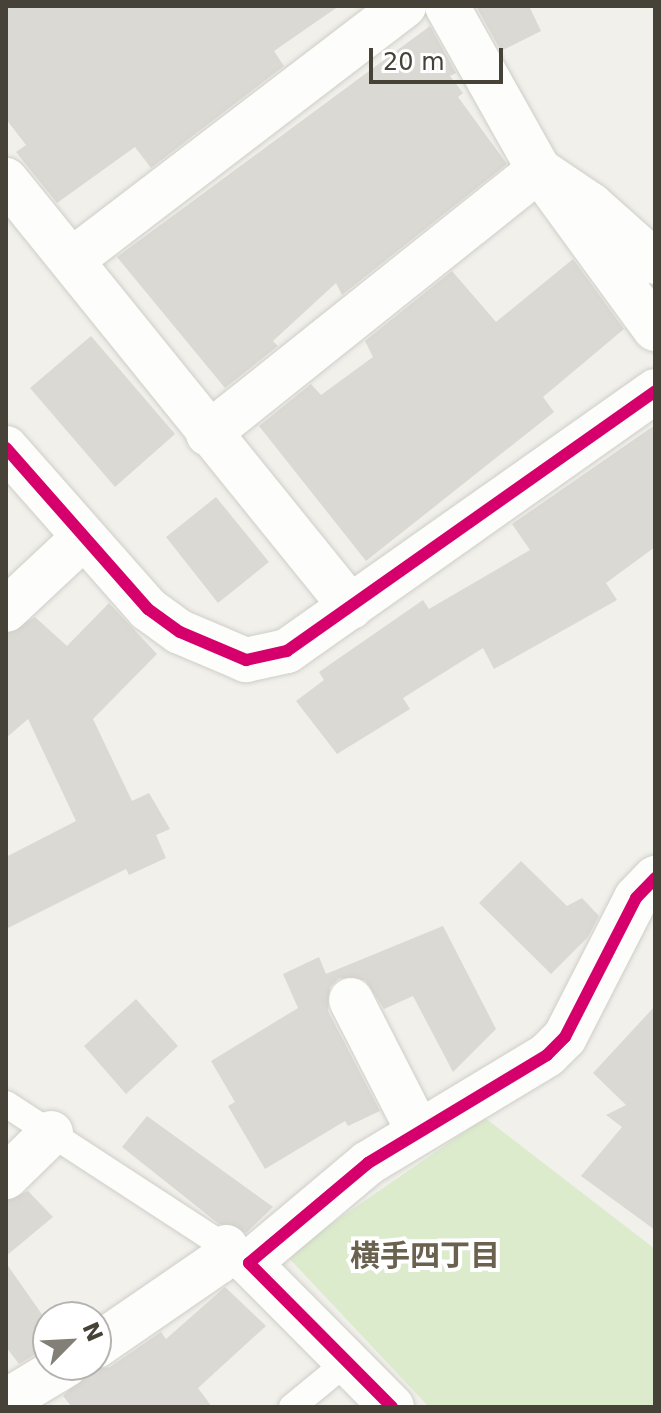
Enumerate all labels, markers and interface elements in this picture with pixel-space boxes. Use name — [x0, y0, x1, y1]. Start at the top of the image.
scale bar — [373, 32, 507, 82]
text: 20 m — [383, 48, 445, 76]
district label: 横手四丁目 — [350, 1238, 500, 1274]
north arrow — [32, 1301, 112, 1381]
text: N — [77, 1318, 108, 1345]

